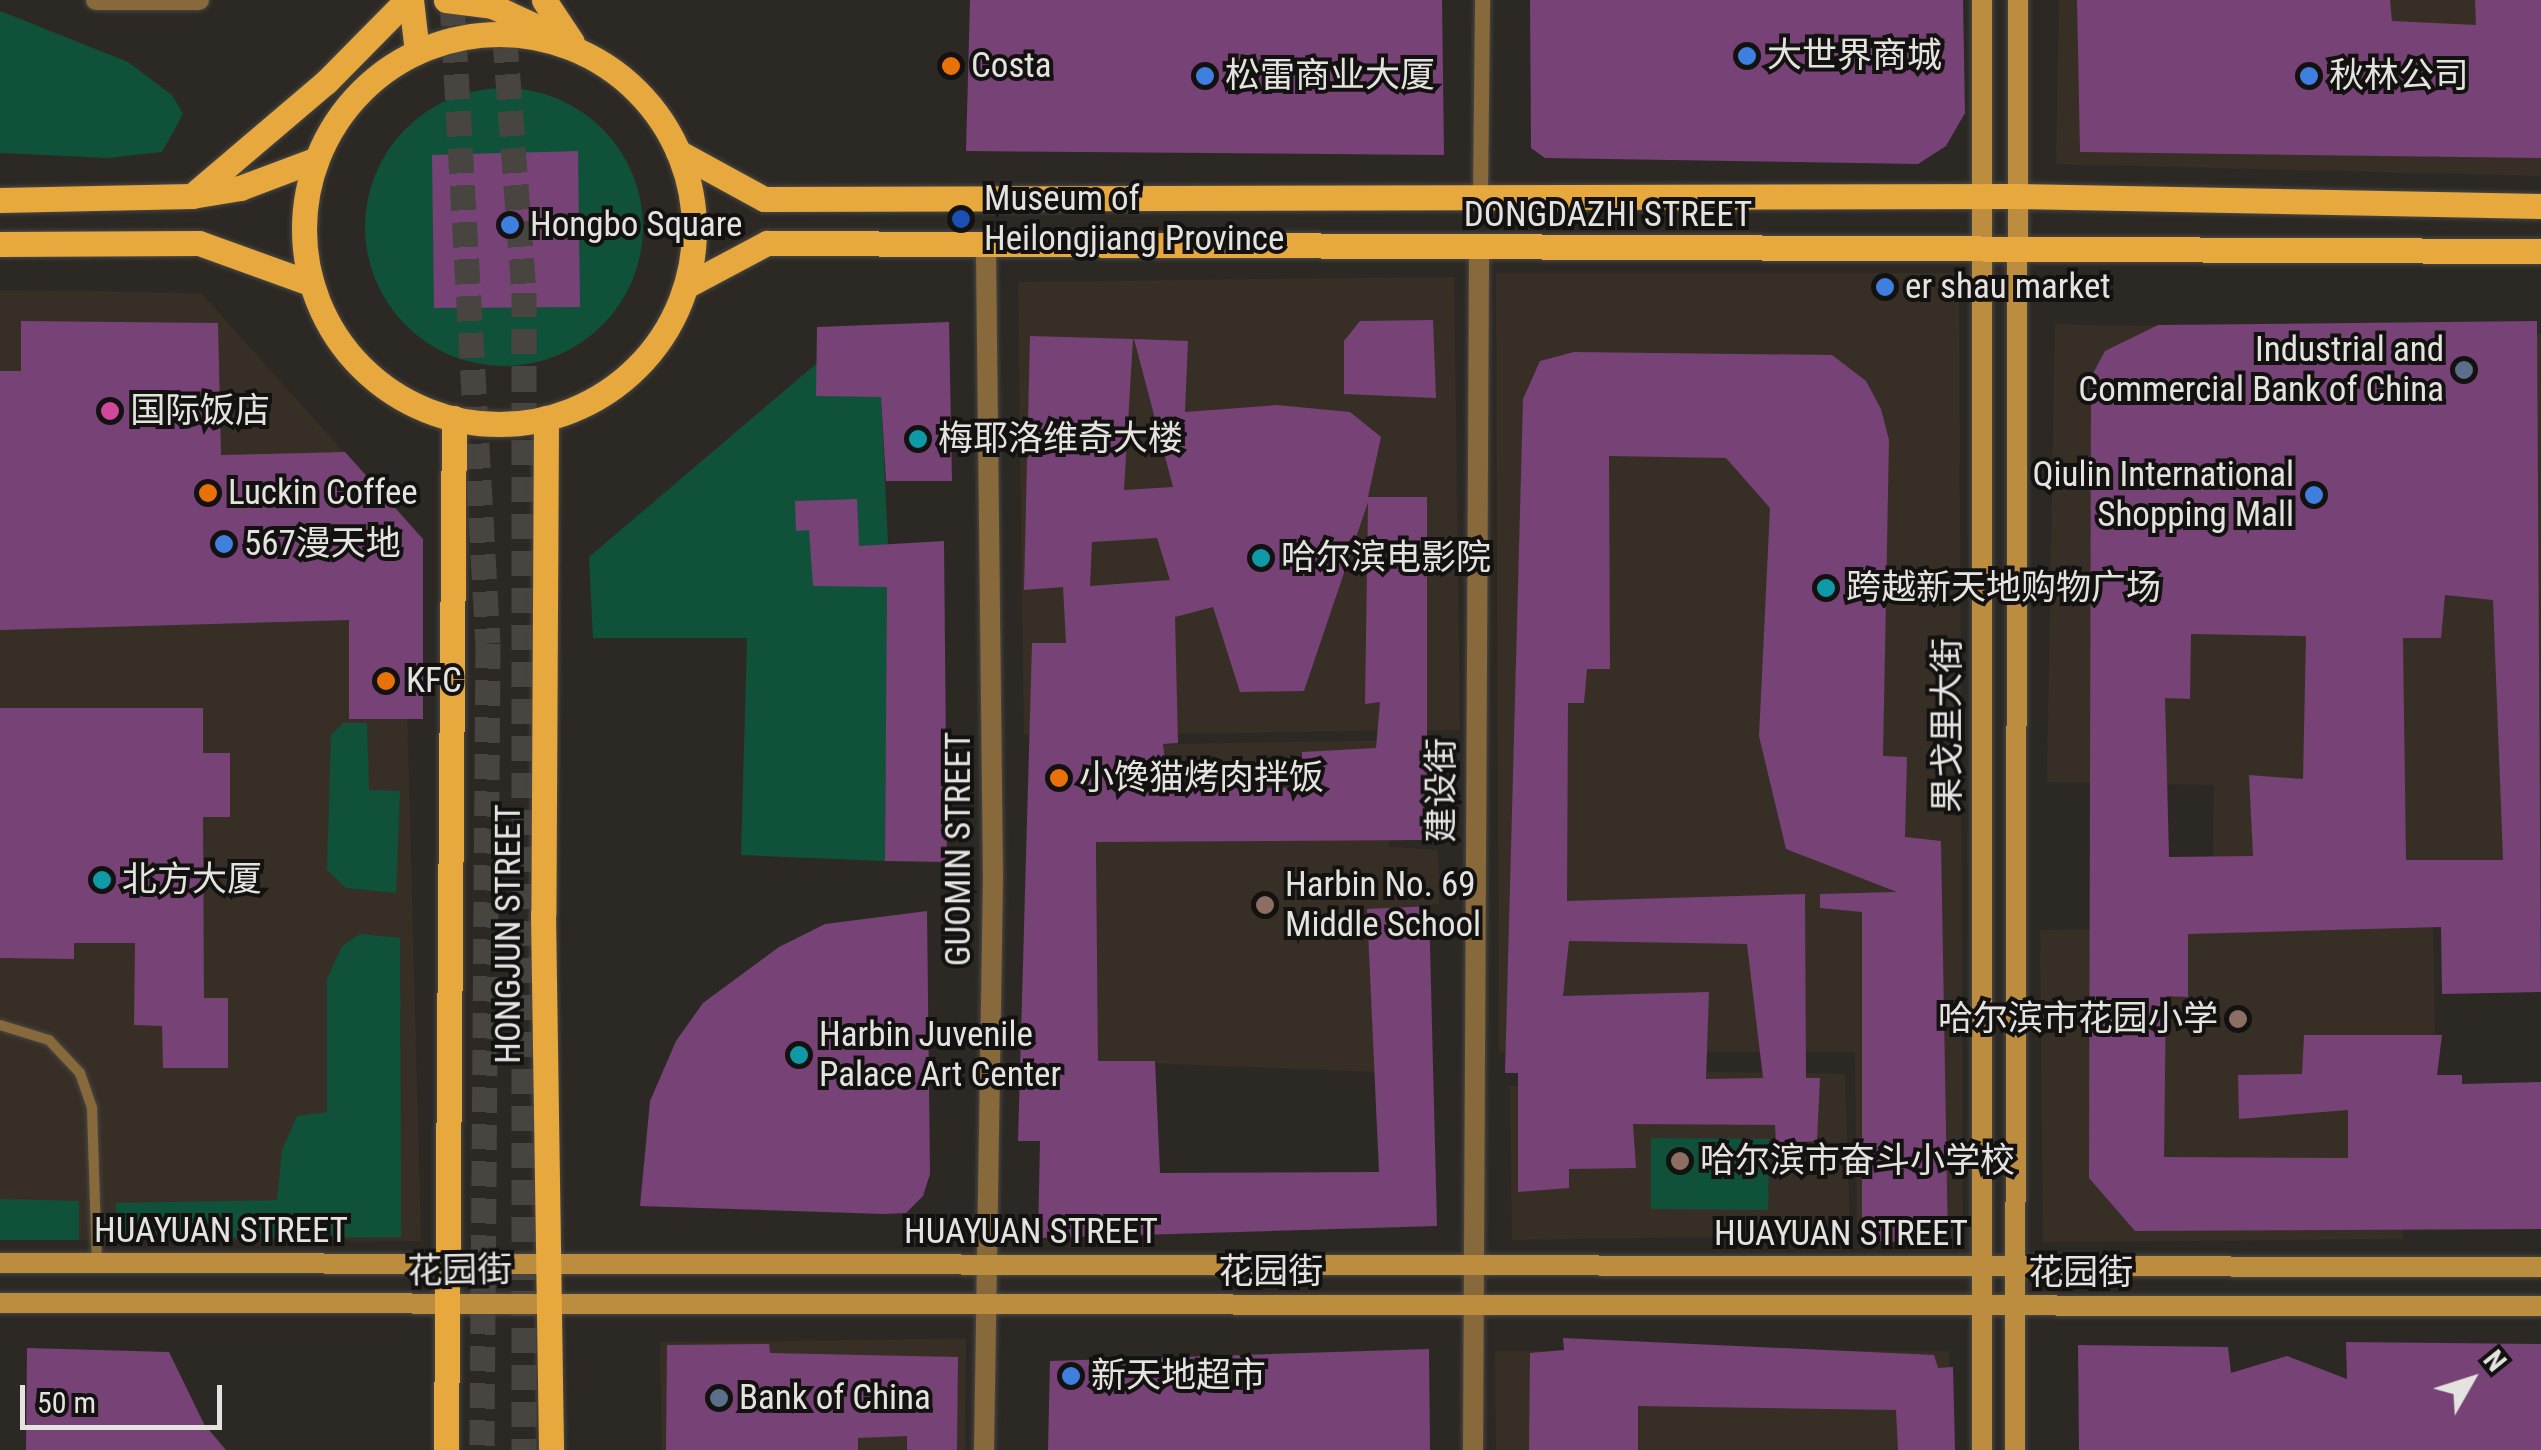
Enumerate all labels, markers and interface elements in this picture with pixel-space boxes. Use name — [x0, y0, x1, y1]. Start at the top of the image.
place label: 大世界商城 — [1767, 35, 1942, 77]
place label: Costa — [971, 45, 1051, 87]
marker: 大世界商城 — [1736, 45, 1758, 67]
marker: Costa — [940, 55, 962, 77]
place label: 松雷商业大厦 — [1225, 55, 1435, 97]
place label: 秋林公司 — [2329, 55, 2469, 97]
marker: 松雷商业大厦 — [1194, 65, 1216, 87]
marker: 秋林公司 — [2298, 65, 2320, 87]
place label: Museum of Heilongjiang Province — [984, 178, 1284, 260]
street label: DONGDAZHI STREET — [1464, 194, 1752, 236]
place label: Hongbo Square — [530, 204, 742, 246]
marker: Museum of Heilongjiang Province — [948, 206, 974, 232]
marker: Hongbo Square — [499, 214, 521, 236]
place label: er shau market — [1905, 266, 2111, 308]
marker: er shau market — [1874, 276, 1896, 298]
place label: Industrial and Commercial Bank of China — [2078, 329, 2444, 411]
marker: Industrial and Commercial Bank of China — [2453, 359, 2475, 381]
place label: 国际饭店 — [130, 390, 270, 432]
marker: 国际饭店 — [99, 400, 121, 422]
place label: 梅耶洛维奇大楼 — [938, 418, 1183, 460]
marker: 梅耶洛维奇大楼 — [907, 428, 929, 450]
place label: Qiulin International Shopping Mall — [2032, 454, 2294, 536]
place label: Luckin Coffee — [228, 472, 418, 514]
marker: Luckin Coffee — [197, 482, 219, 504]
marker: Qiulin International Shopping Mall — [2303, 484, 2325, 506]
place label: 567漫天地 — [244, 523, 401, 565]
marker: 567漫天地 — [213, 533, 235, 555]
place label: 哈尔滨电影院 — [1281, 537, 1491, 579]
marker: 哈尔滨电影院 — [1250, 547, 1272, 569]
place label: 跨越新天地购物广场 — [1846, 567, 2161, 609]
marker: 跨越新天地购物广场 — [1815, 577, 1837, 599]
street label: 果戈里大街 — [1927, 638, 1969, 812]
place label: KFC — [406, 660, 462, 702]
marker: KFC — [375, 670, 397, 692]
street label: GUOMIN STREET — [938, 732, 980, 966]
street label: 建设街 — [1421, 738, 1463, 842]
place label: 小馋猫烤肉拌饭 — [1079, 757, 1324, 799]
marker: 小馋猫烤肉拌饭 — [1048, 767, 1070, 789]
street label: HONGJUN STREET — [488, 804, 530, 1064]
place label: 北方大厦 — [122, 859, 262, 901]
place label: Harbin No. 69 Middle School — [1285, 864, 1481, 946]
marker: 北方大厦 — [91, 869, 113, 891]
marker: Harbin No. 69 Middle School — [1254, 894, 1276, 916]
place label: 哈尔滨市花园小学 — [1938, 998, 2218, 1040]
marker: 哈尔滨市花园小学 — [2227, 1008, 2249, 1030]
place label: Harbin Juvenile Palace Art Center — [819, 1014, 1061, 1096]
marker: Harbin Juvenile Palace Art Center — [788, 1044, 810, 1066]
place label: 哈尔滨市奋斗小学校 — [1700, 1140, 2015, 1182]
marker: 哈尔滨市奋斗小学校 — [1669, 1150, 1691, 1172]
street label: HUAYUAN STREET — [94, 1210, 348, 1252]
street label: HUAYUAN STREET — [904, 1211, 1158, 1253]
street label: HUAYUAN STREET — [1714, 1213, 1968, 1255]
street label: 花园街 — [407, 1249, 513, 1293]
street label: 花园街 — [1219, 1251, 1323, 1293]
street label: 花园街 — [2029, 1252, 2133, 1294]
north arrow — [2421, 1330, 2521, 1430]
text: N — [2476, 1344, 2513, 1378]
place label: 新天地超市 — [1091, 1355, 1266, 1397]
scale bar — [25, 1365, 228, 1427]
marker: 新天地超市 — [1060, 1365, 1082, 1387]
place label: Bank of China — [739, 1377, 931, 1419]
text: 50 m — [37, 1385, 96, 1420]
marker: Bank of China — [708, 1387, 730, 1409]

